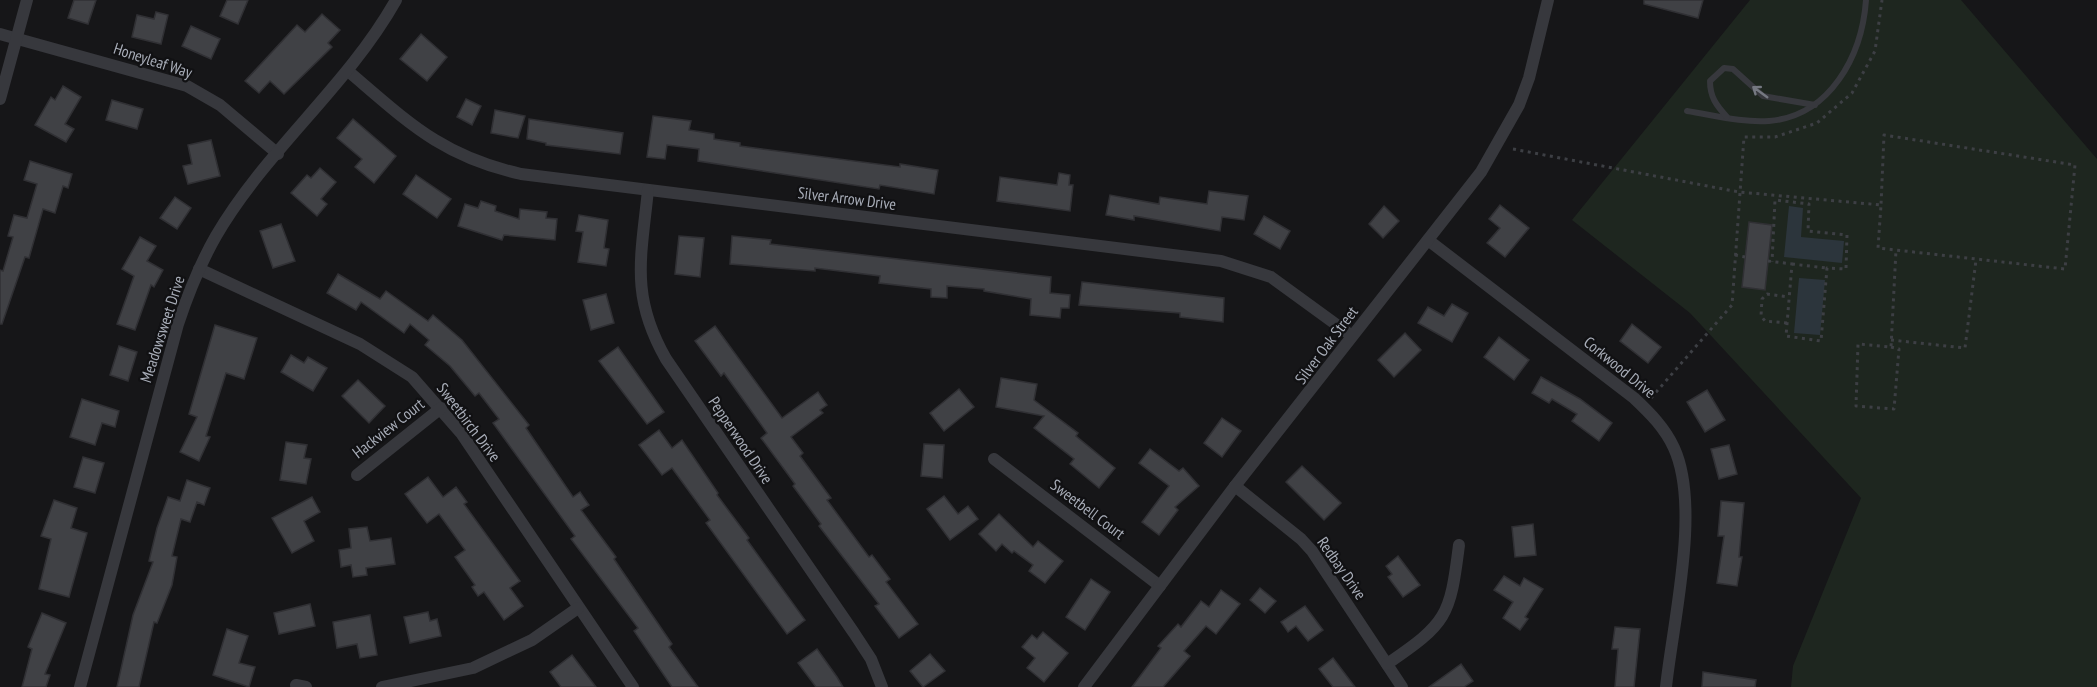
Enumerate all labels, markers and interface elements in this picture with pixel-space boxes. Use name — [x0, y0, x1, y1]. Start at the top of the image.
street label: Honeyleaf Way — [111, 38, 195, 82]
one-way arrow — [1753, 86, 1769, 98]
street label: Silver Arrow Drive — [797, 182, 897, 214]
street label: Meadowsweet Drive — [135, 273, 189, 385]
street label: Silver Oak Street — [1290, 302, 1362, 388]
street label: Corkwood Drive — [1580, 332, 1660, 402]
street label: Sweetbirch Drive — [433, 379, 505, 465]
street label: Hackview Court — [348, 393, 428, 462]
street label: Pepperwood Drive — [705, 393, 777, 487]
street label: Sweetbell Court — [1047, 475, 1130, 544]
street label: Redbay Drive — [1313, 533, 1371, 603]

